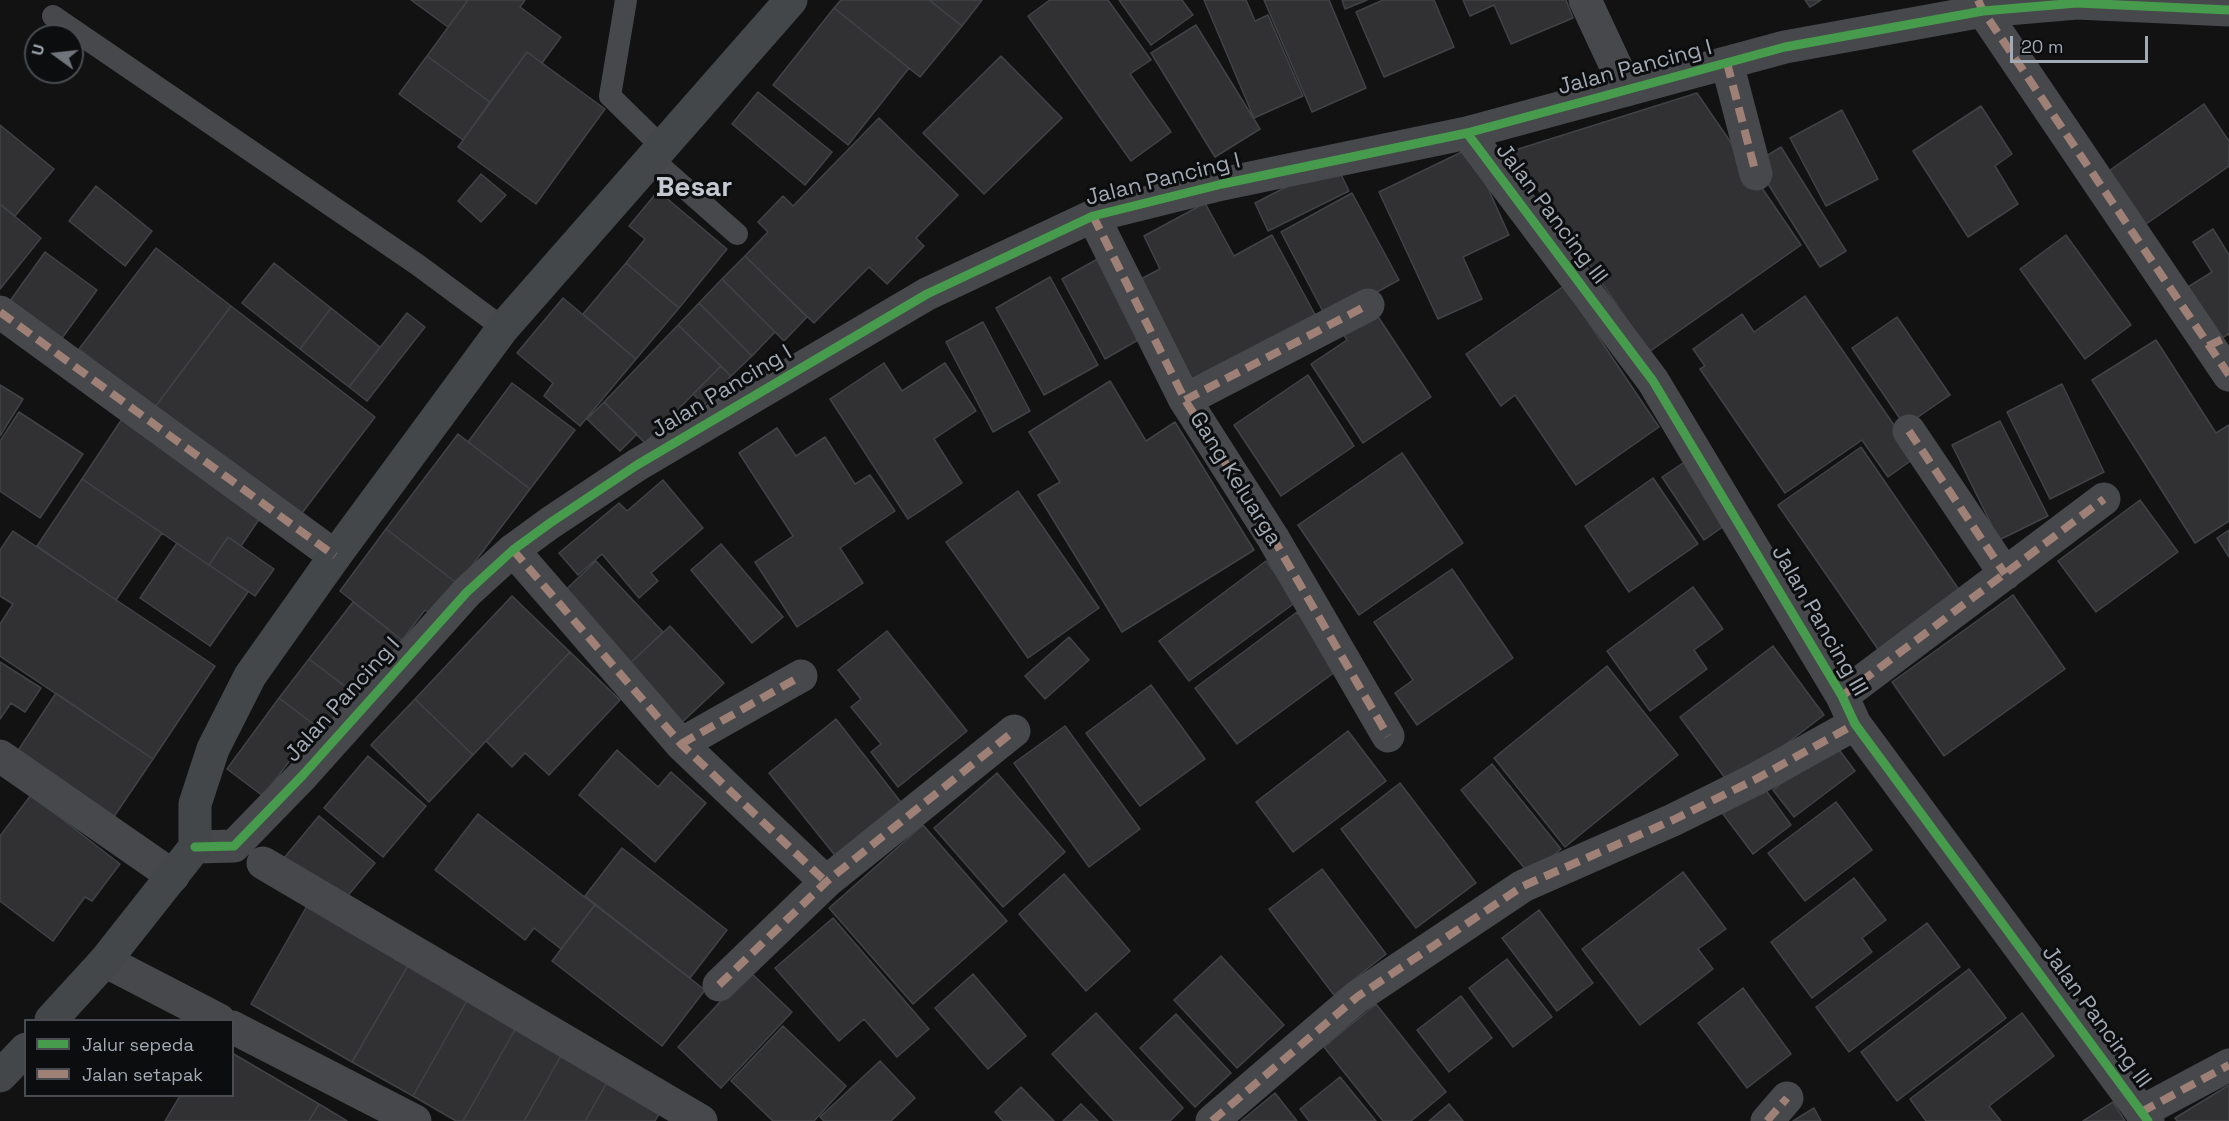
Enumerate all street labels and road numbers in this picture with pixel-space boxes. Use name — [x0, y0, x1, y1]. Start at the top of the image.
street label: Jalan Pancing I — [1555, 35, 1715, 101]
street label: Jalan Pancing III — [1489, 138, 1613, 290]
street label: Jalan Pancing I — [1083, 148, 1243, 212]
street label: Jalan Pancing I — [647, 340, 797, 444]
street label: Gang Keluarga — [1183, 407, 1287, 551]
street label: Jalan Pancing III — [1765, 541, 1873, 701]
street label: Jalan Pancing I — [280, 632, 406, 768]
street label: Jalan Pancing III — [2036, 941, 2156, 1093]

